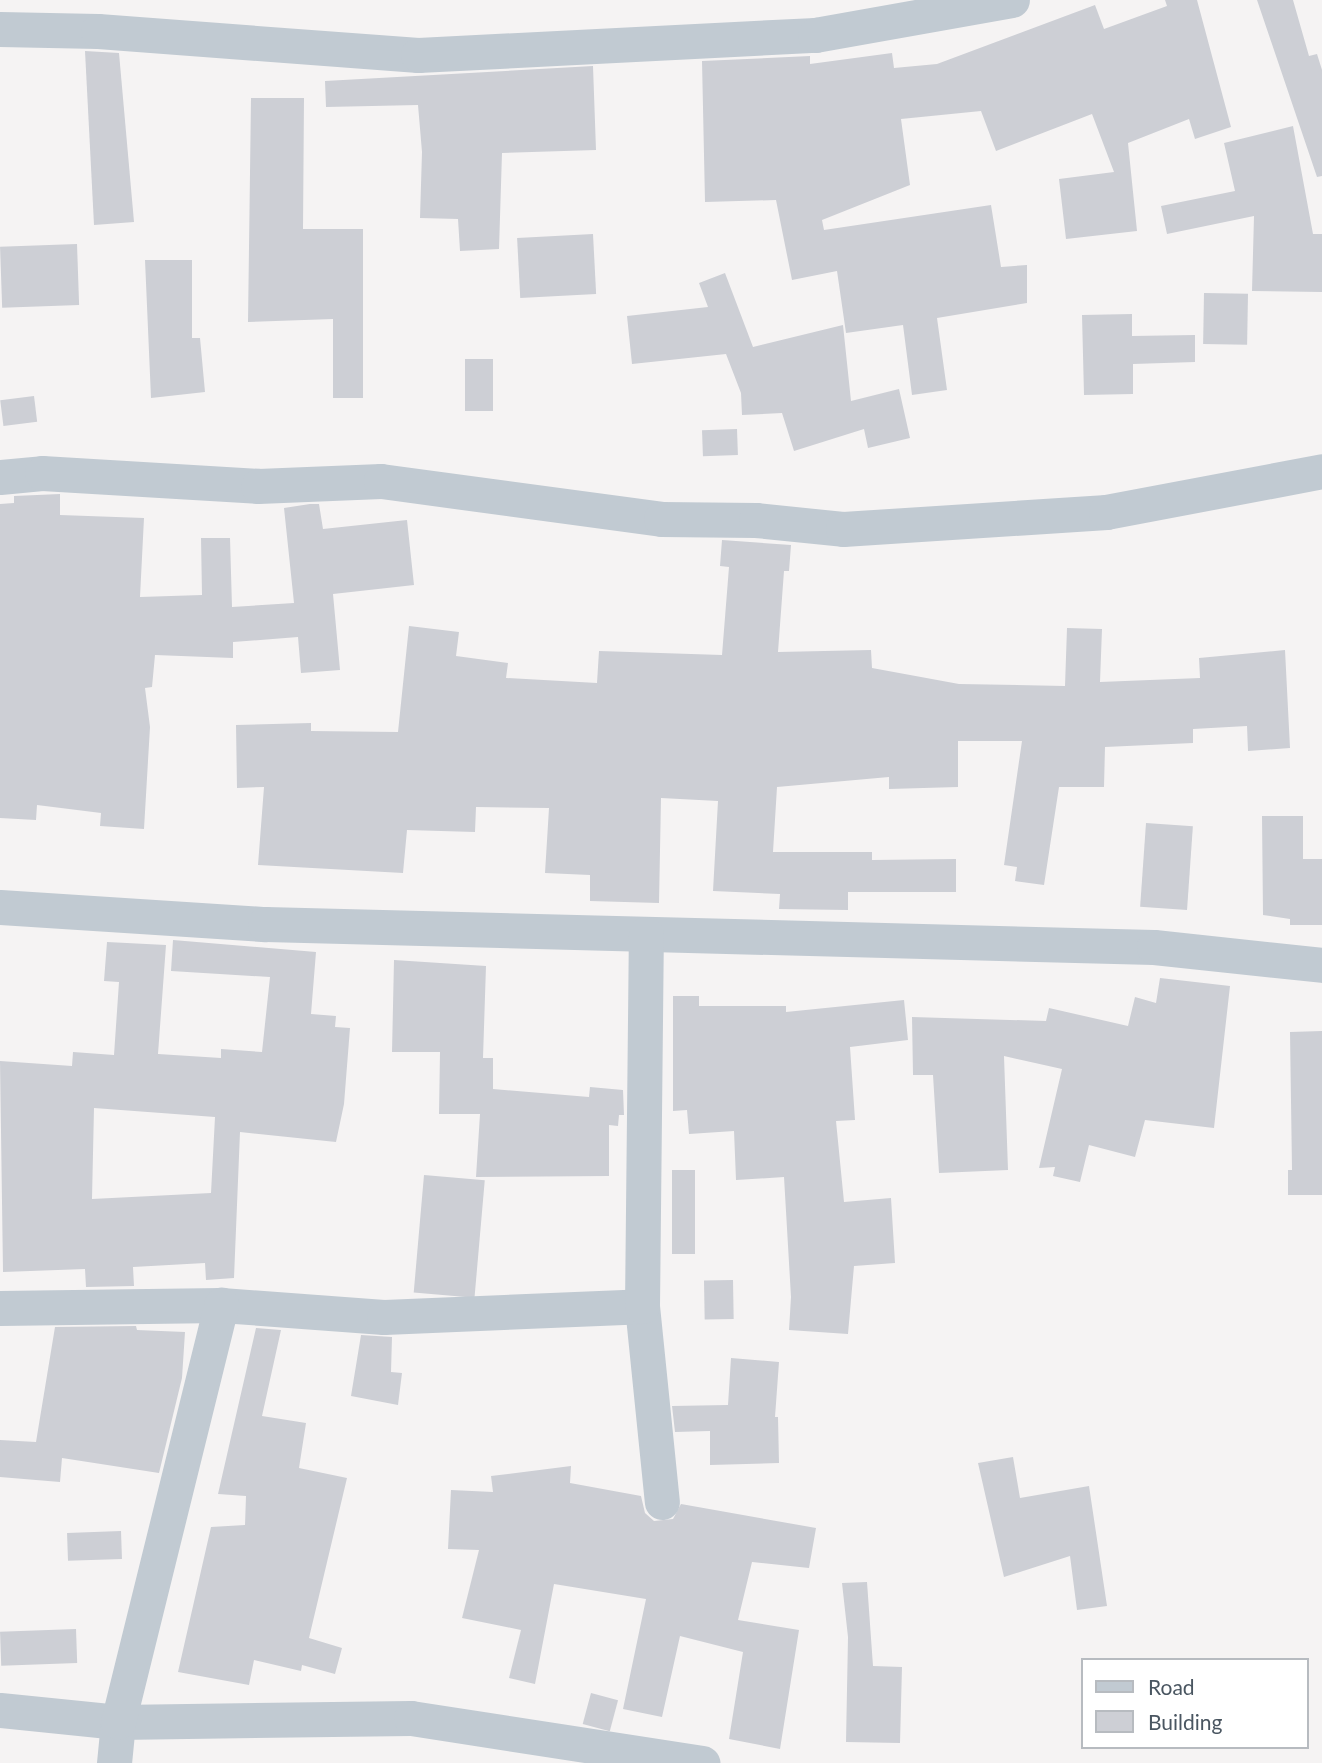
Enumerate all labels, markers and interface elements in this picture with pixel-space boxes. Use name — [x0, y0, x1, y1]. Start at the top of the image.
legend — [1080, 1658, 1308, 1749]
text: Road — [1148, 1674, 1195, 1699]
text: Building — [1148, 1709, 1223, 1734]

